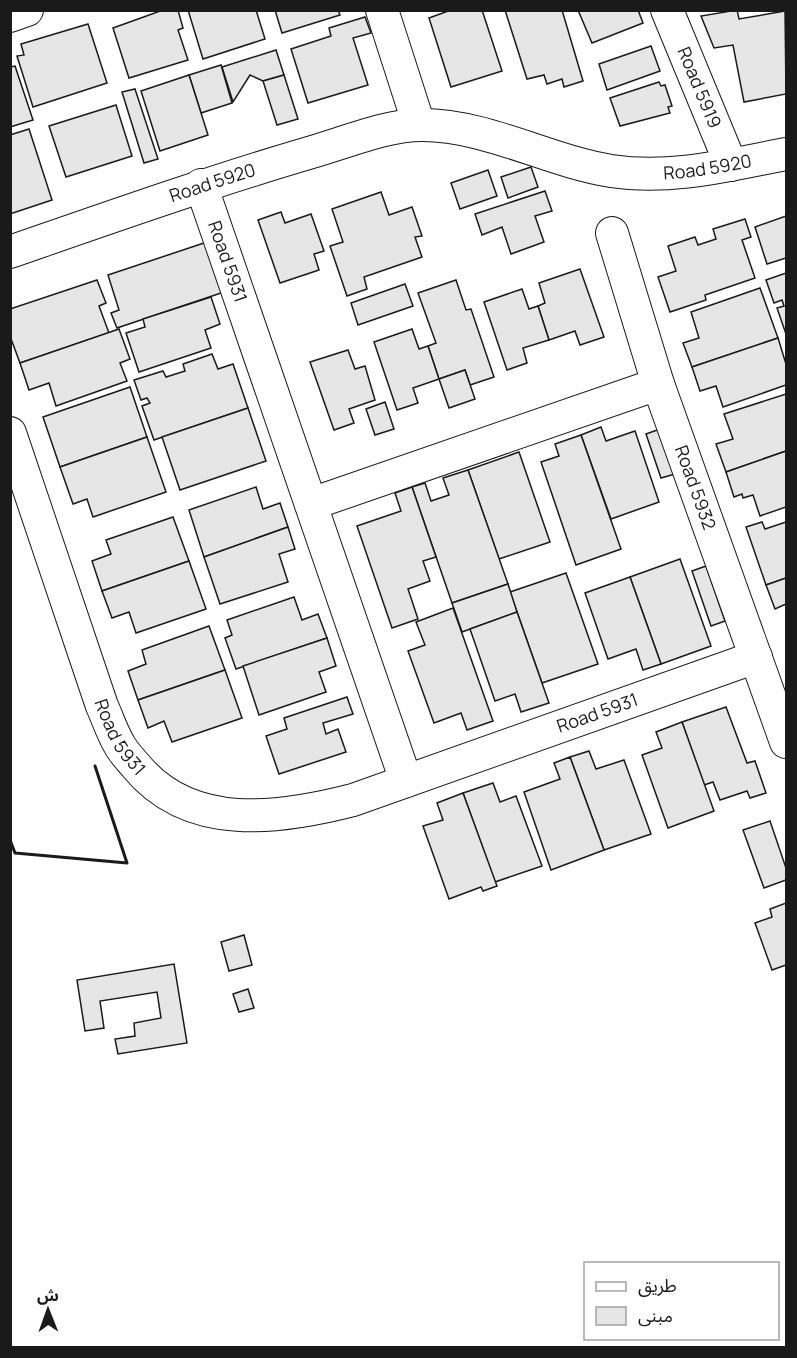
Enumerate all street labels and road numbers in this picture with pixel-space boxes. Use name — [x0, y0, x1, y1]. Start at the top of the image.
street label: Road 5919 — [672, 43, 728, 132]
street label: Road 5920 — [663, 148, 754, 184]
street label: Road 5920 — [166, 157, 258, 207]
street label: Road 5931 — [203, 217, 253, 305]
street label: Road 5932 — [670, 442, 722, 533]
street label: Road 5931 — [553, 687, 641, 738]
street label: Road 5931 — [89, 696, 152, 780]

